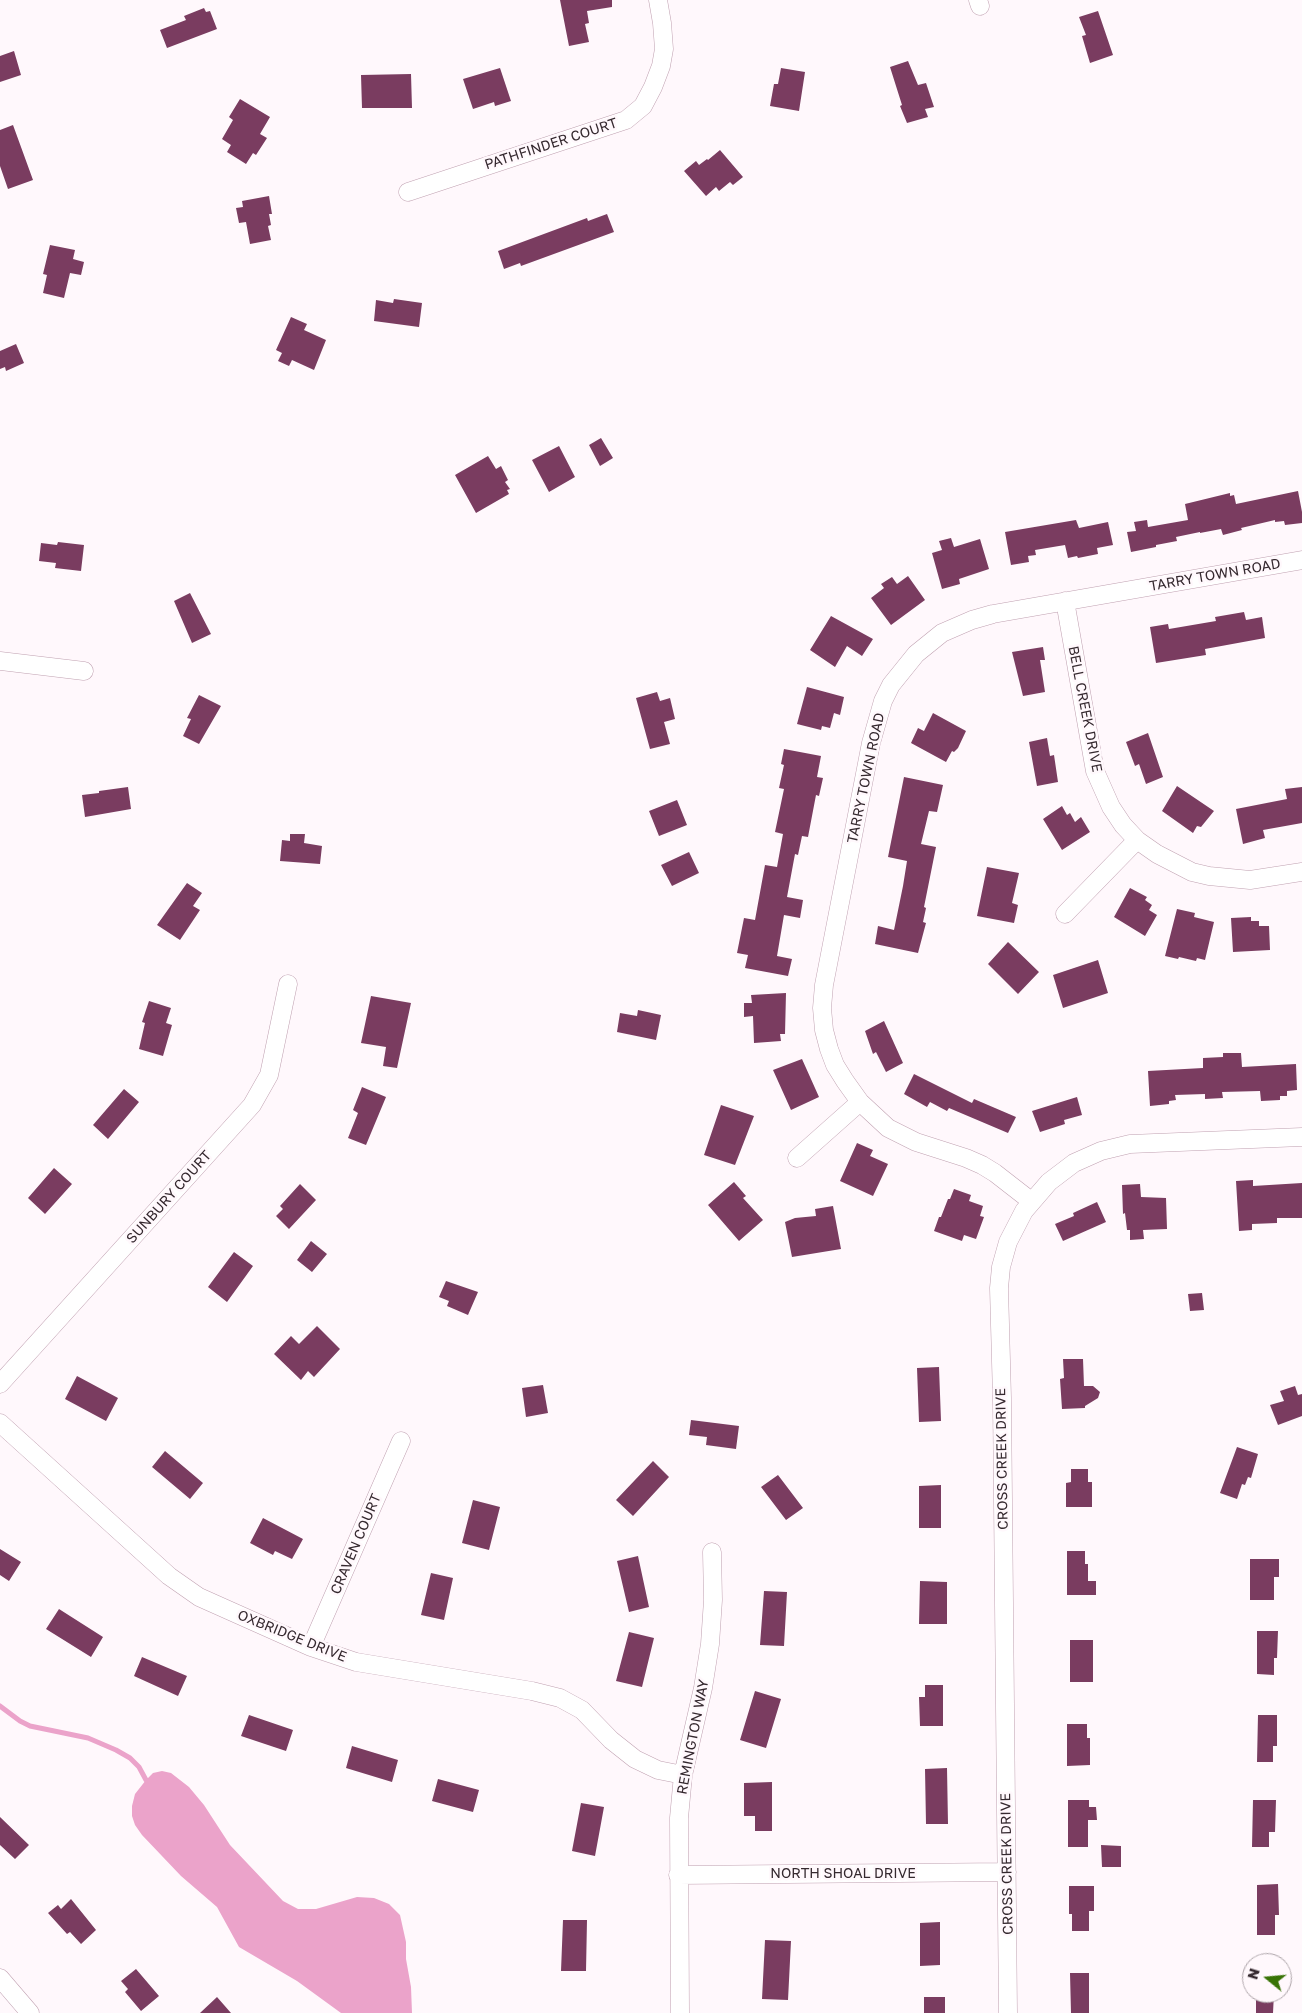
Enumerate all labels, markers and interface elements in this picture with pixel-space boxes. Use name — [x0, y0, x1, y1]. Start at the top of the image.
street label: PATHFINDER COURT — [483, 115, 619, 173]
street label: TARRY TOWN ROAD — [1148, 555, 1282, 595]
street label: BELL CREEK DRIVE — [1065, 644, 1105, 774]
street label: TARRY TOWN ROAD — [844, 711, 888, 845]
street label: SUNBURY COURT — [123, 1147, 215, 1247]
street label: CROSS CREEK DRIVE — [992, 1388, 1012, 1530]
street label: CRAVEN COURT — [327, 1491, 385, 1597]
street label: OXBRIDGE DRIVE — [235, 1606, 349, 1666]
street label: REMINGTON WAY — [674, 1678, 712, 1796]
street label: CROSS CREEK DRIVE — [997, 1793, 1017, 1935]
street label: NORTH SHOAL DRIVE — [770, 1866, 916, 1882]
north arrow — [1242, 1953, 1292, 2003]
text: N — [1243, 1966, 1263, 1981]

